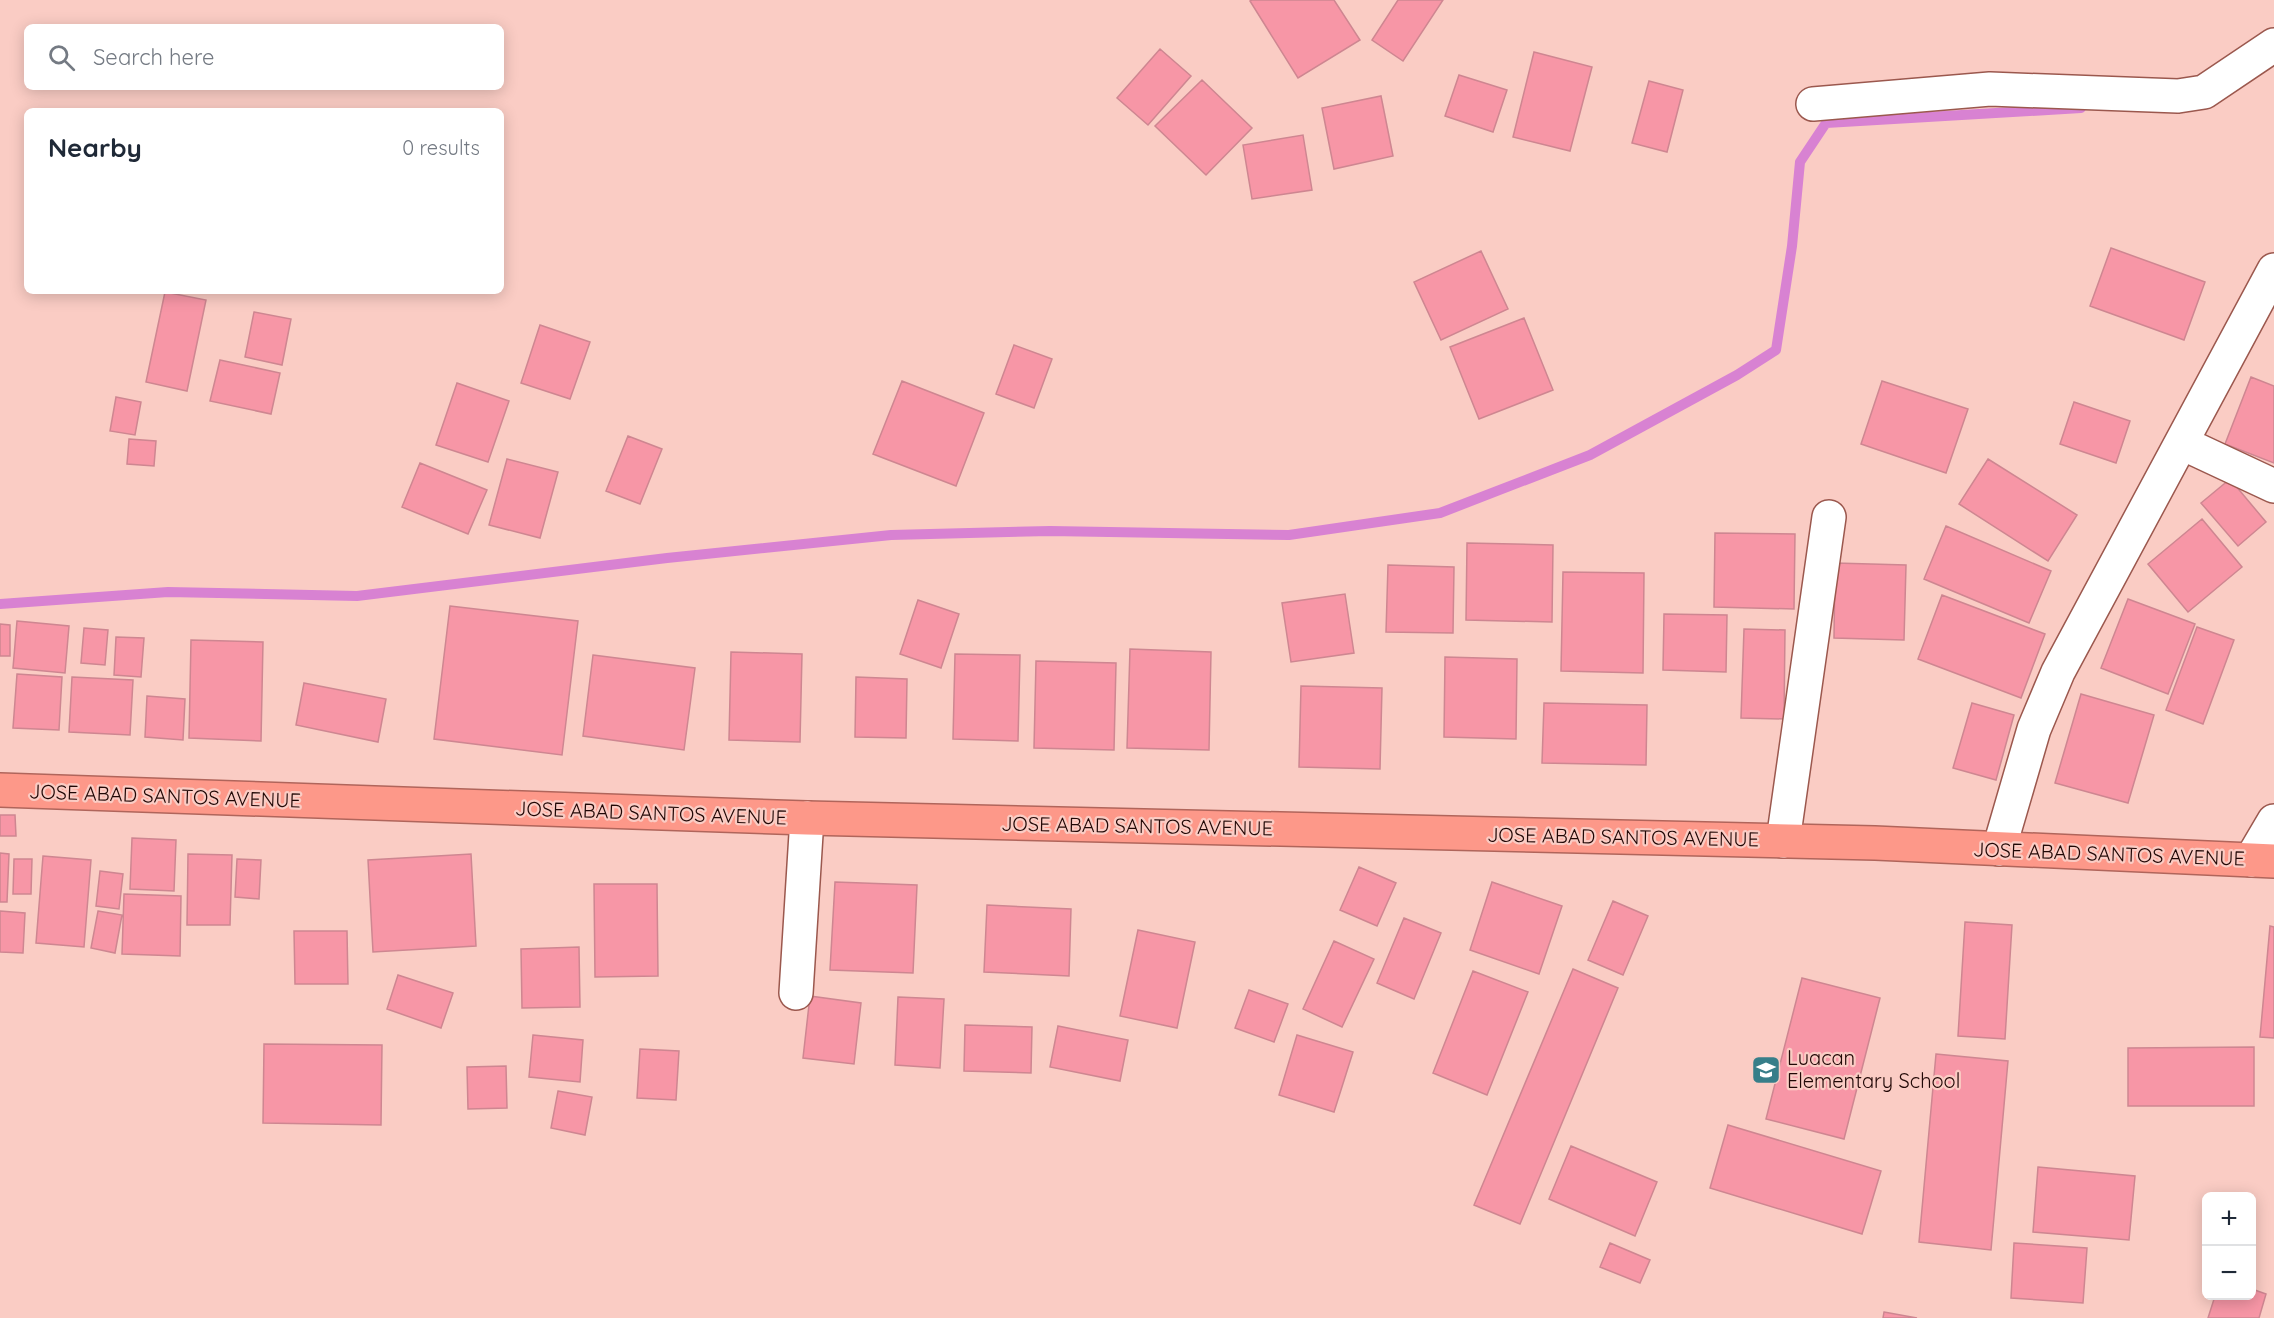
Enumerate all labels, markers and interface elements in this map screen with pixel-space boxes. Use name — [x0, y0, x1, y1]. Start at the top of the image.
search box — [24, 24, 504, 90]
icon: search — [45, 41, 78, 74]
text: Search here — [93, 43, 214, 71]
text: Nearby — [48, 131, 142, 164]
text: 0 results — [402, 135, 480, 160]
street label: JOSE ABAD SANTOS AVENUE — [29, 778, 301, 813]
street label: JOSE ABAD SANTOS AVENUE — [515, 795, 787, 830]
street label: JOSE ABAD SANTOS AVENUE — [1001, 811, 1273, 840]
street label: JOSE ABAD SANTOS AVENUE — [1487, 822, 1759, 851]
street label: JOSE ABAD SANTOS AVENUE — [1973, 836, 2245, 871]
place label: Luacan Elementary School — [1787, 1045, 1960, 1093]
school or university icon: Luacan Elementary School — [1750, 1054, 1782, 1086]
map controls — [2202, 1192, 2256, 1300]
button: + — [2202, 1192, 2256, 1246]
button: − — [2202, 1246, 2256, 1300]

